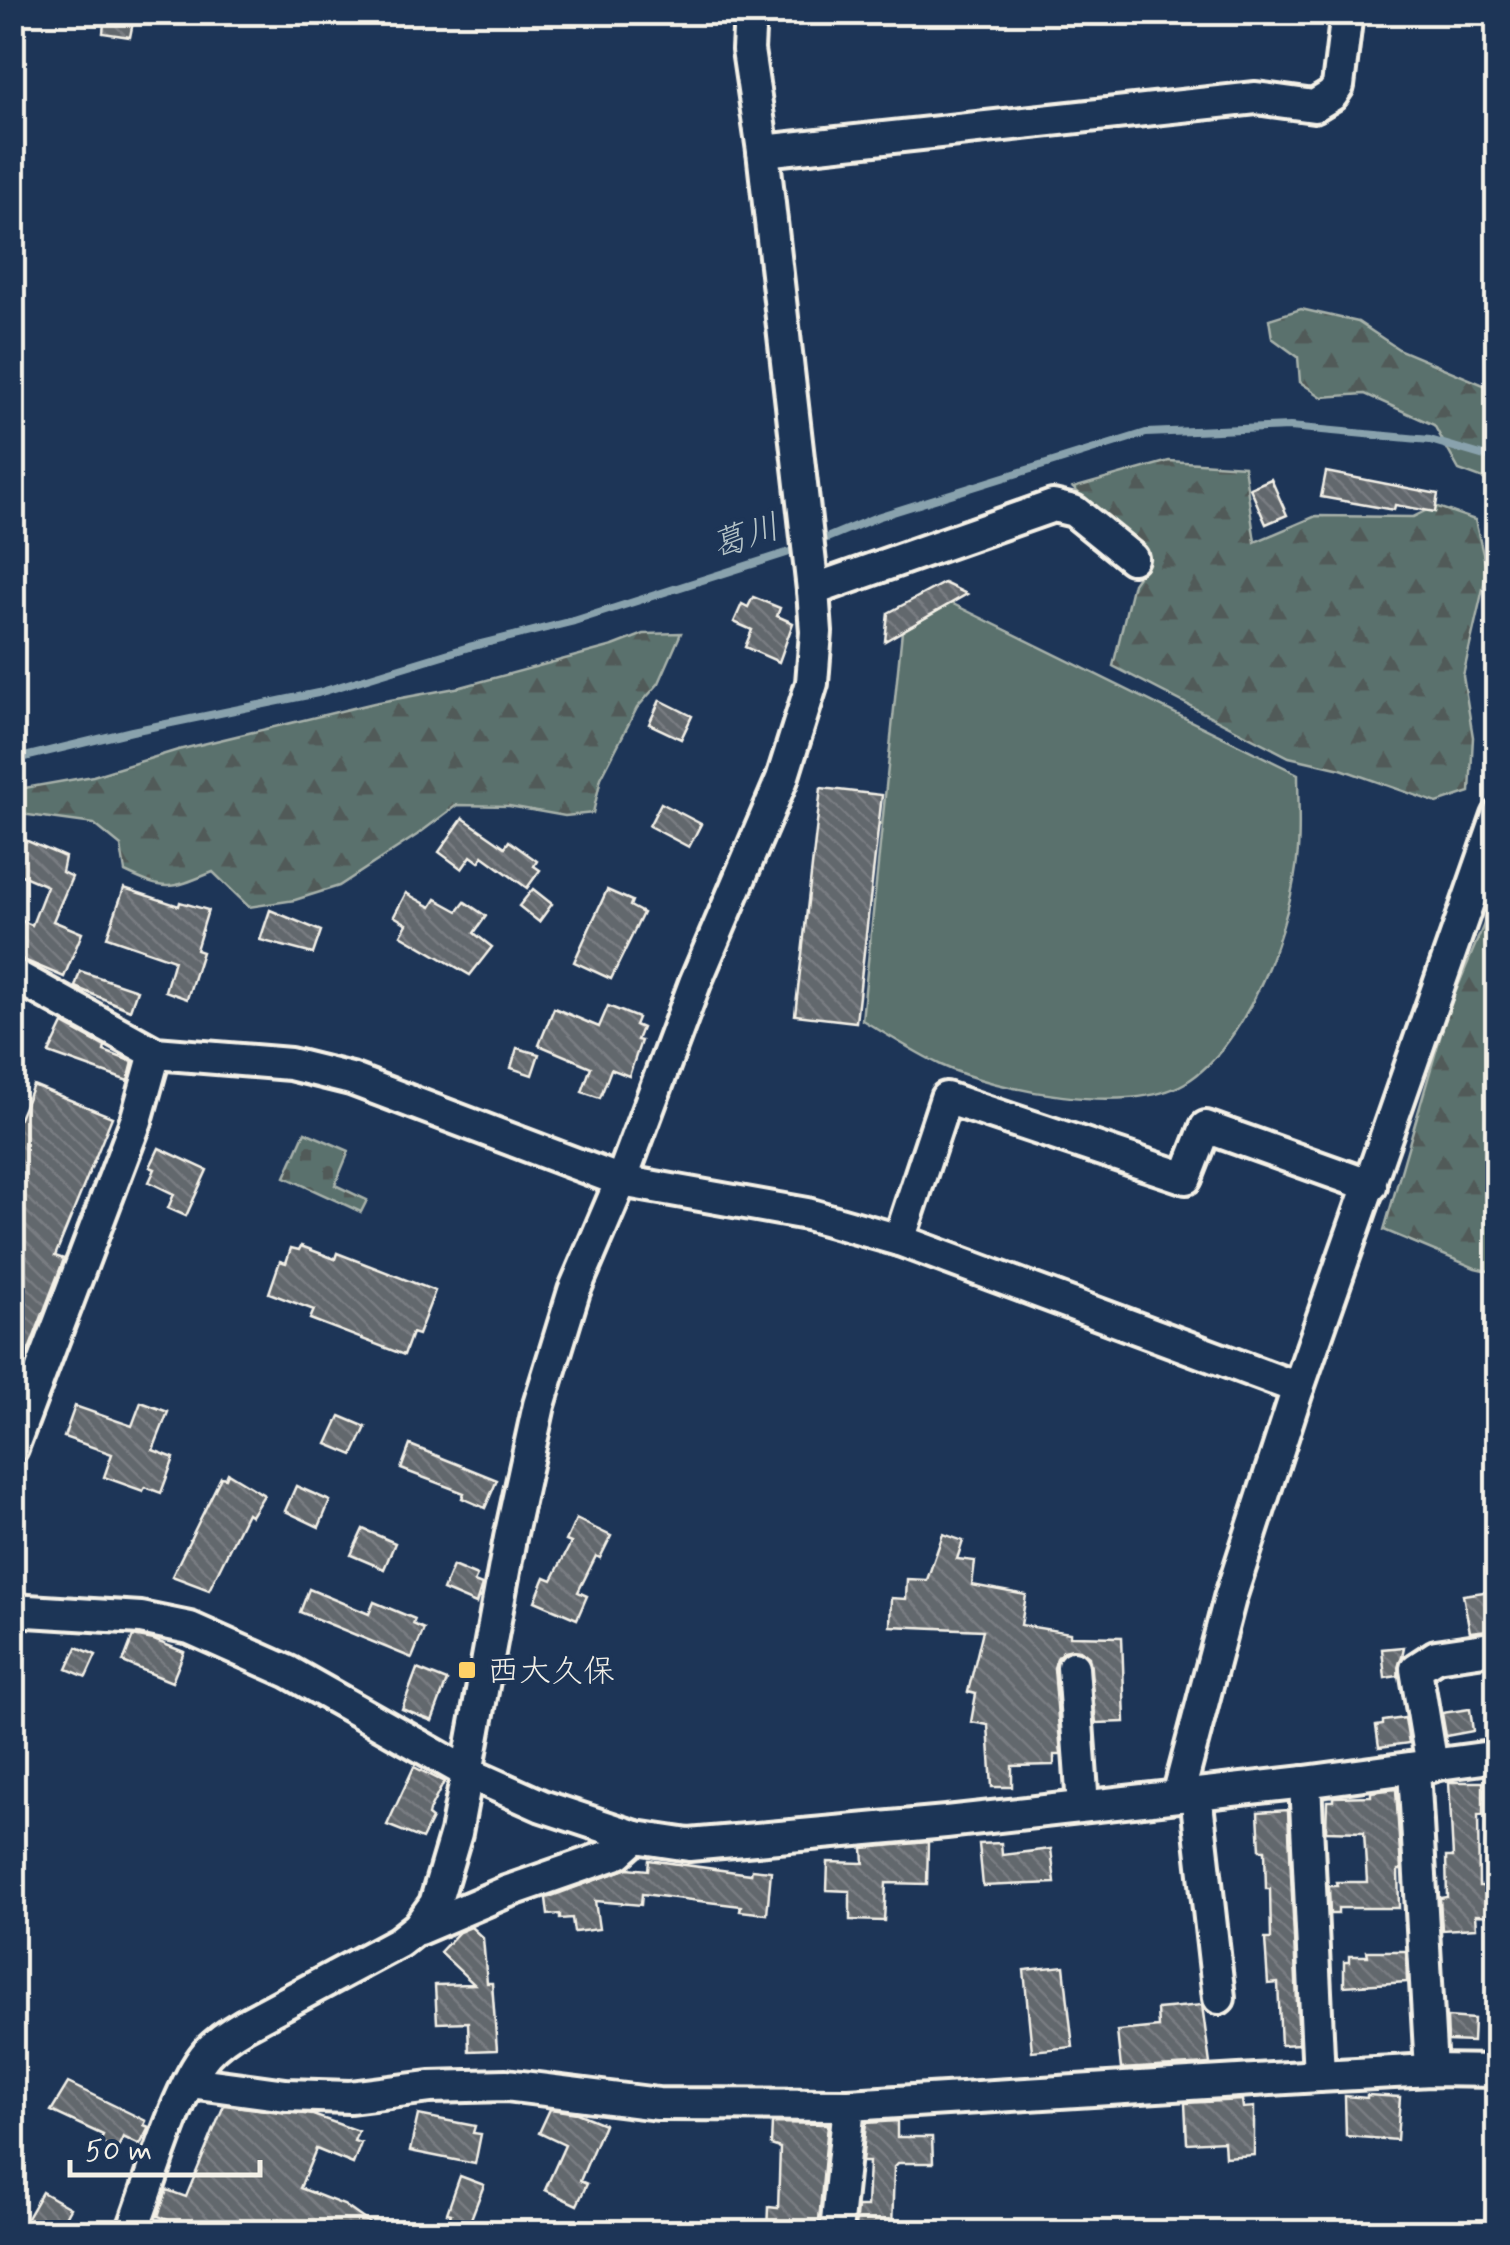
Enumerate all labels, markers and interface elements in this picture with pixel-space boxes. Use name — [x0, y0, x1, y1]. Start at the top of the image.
water label: 葛川 — [705, 504, 786, 570]
place label: 西大久保 — [487, 1651, 615, 1693]
marker: 西大久保 — [456, 1659, 478, 1681]
scale bar — [70, 2115, 260, 2177]
text: 50 m — [85, 2132, 152, 2171]

